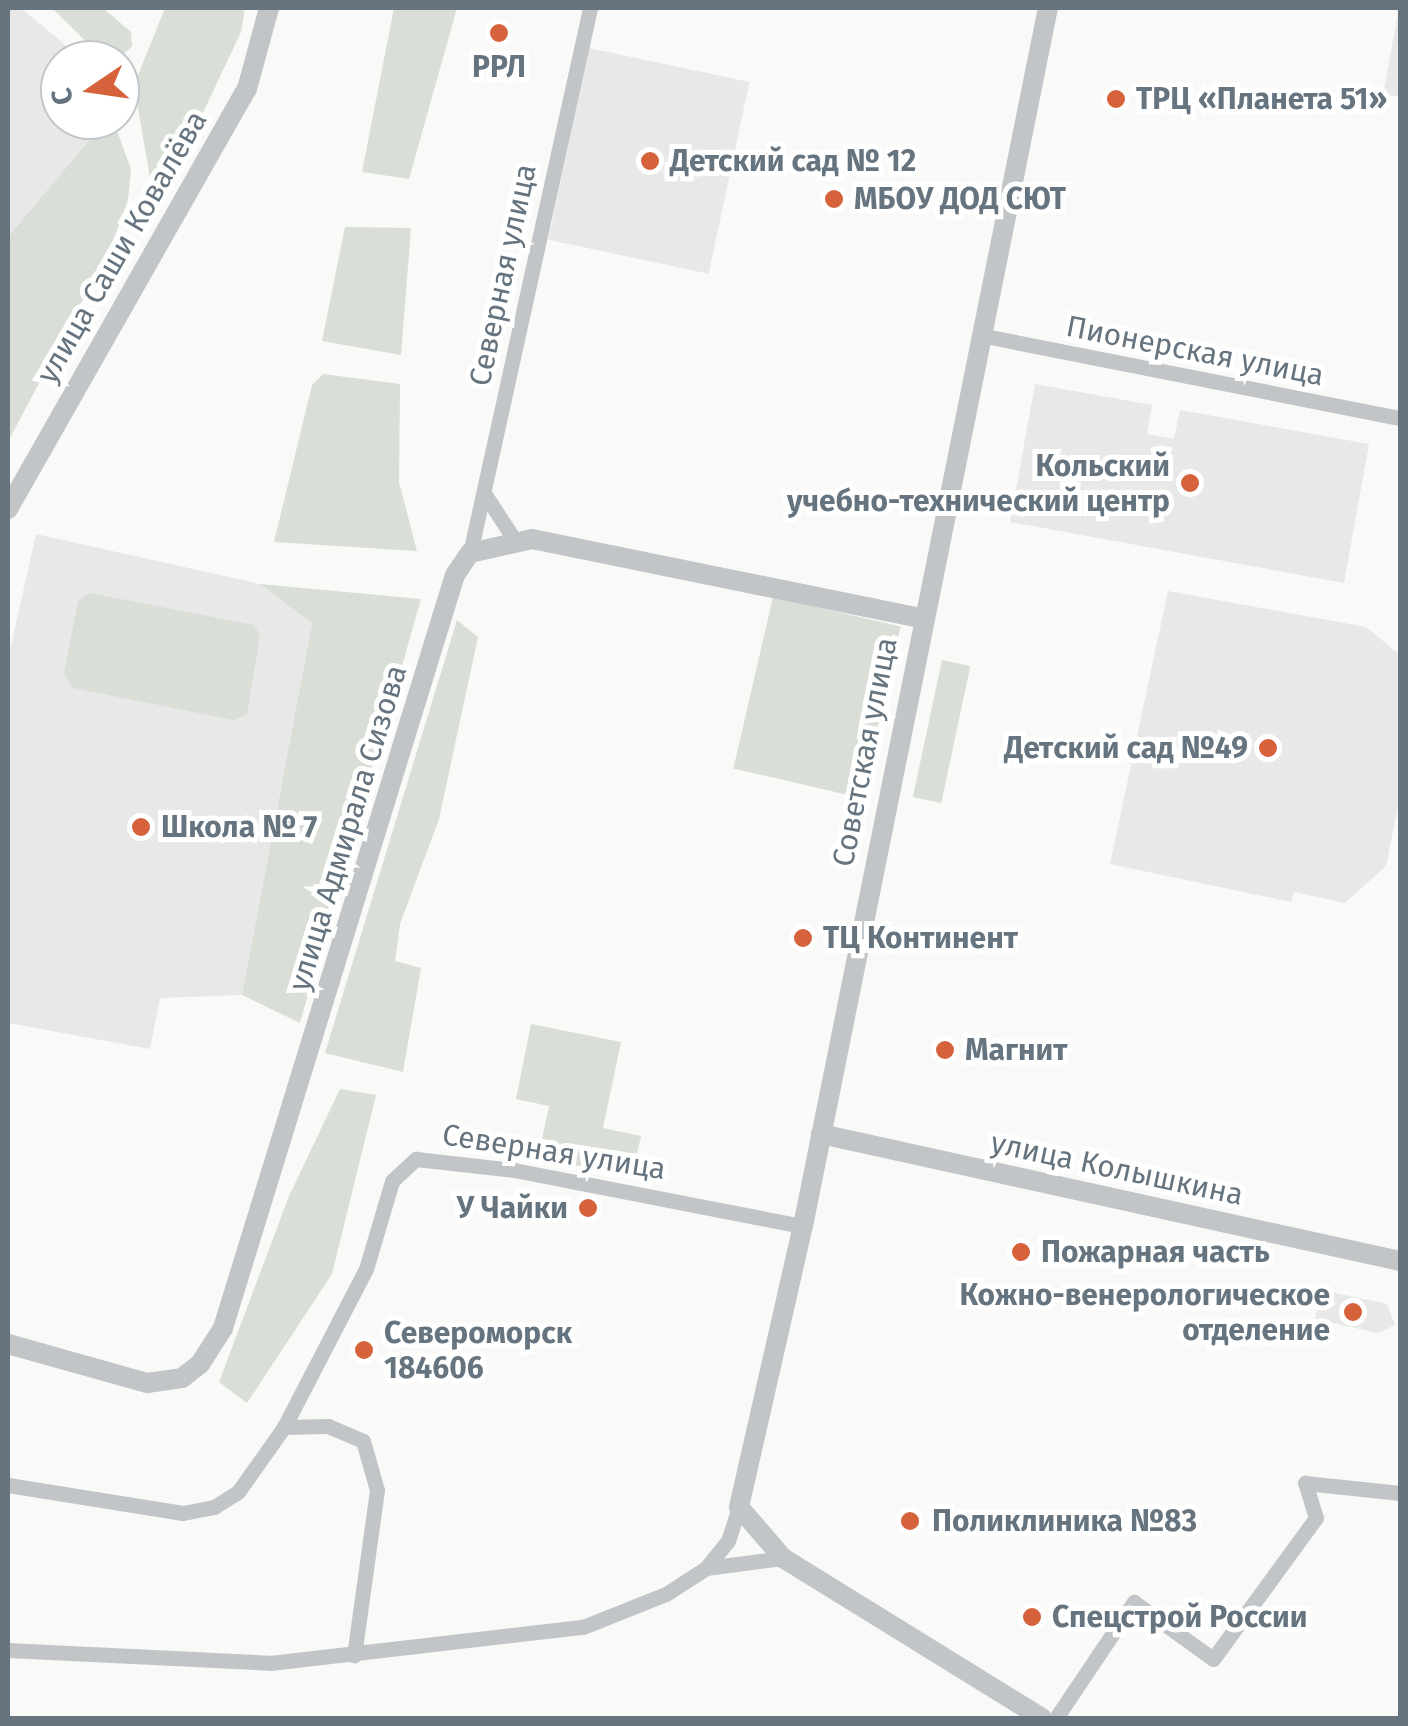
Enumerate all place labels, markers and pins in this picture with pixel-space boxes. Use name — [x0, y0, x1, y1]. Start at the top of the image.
marker: РРЛ — [488, 22, 510, 44]
place label: РРЛ — [472, 49, 526, 85]
place label: ТРЦ «Планета 51» — [1136, 81, 1387, 117]
marker: ТРЦ «Планета 51» — [1105, 88, 1127, 110]
place label: Детский сад № 12 — [670, 143, 916, 179]
marker: Детский сад № 12 — [639, 150, 661, 172]
place label: МБОУ ДОД СЮТ — [854, 181, 1066, 217]
marker: МБОУ ДОД СЮТ — [823, 188, 845, 210]
place label: Кольский учебно-технический центр — [787, 448, 1170, 518]
marker: Кольский учебно-технический центр — [1179, 472, 1201, 494]
place label: Детcкий сад №49 — [1004, 730, 1248, 766]
marker: Детcкий сад №49 — [1257, 737, 1279, 759]
place label: Школа № 7 — [161, 809, 317, 845]
marker: Школа № 7 — [130, 816, 152, 838]
place label: ТЦ Континент — [823, 920, 1018, 956]
marker: ТЦ Континент — [792, 927, 814, 949]
place label: Магнит — [965, 1032, 1067, 1068]
marker: Магнит — [934, 1039, 956, 1061]
place label: У Чайки — [457, 1190, 568, 1226]
marker: У Чайки — [577, 1197, 599, 1219]
place label: Пожарная часть — [1041, 1234, 1270, 1270]
marker: Пожарная часть — [1010, 1241, 1032, 1263]
place label: Кожно-венерологическое отделение — [959, 1277, 1330, 1348]
marker: Кожно-венерологическое отделение — [1340, 1299, 1366, 1325]
place label: Североморск 184606 — [384, 1315, 572, 1386]
marker: Североморск 184606 — [353, 1339, 375, 1361]
place label: Поликлиника №83 — [932, 1503, 1197, 1539]
marker: Поликлиника №83 — [897, 1508, 923, 1534]
place label: Спецстрой России — [1052, 1599, 1307, 1635]
marker: Спецстрой России — [1021, 1606, 1043, 1628]

